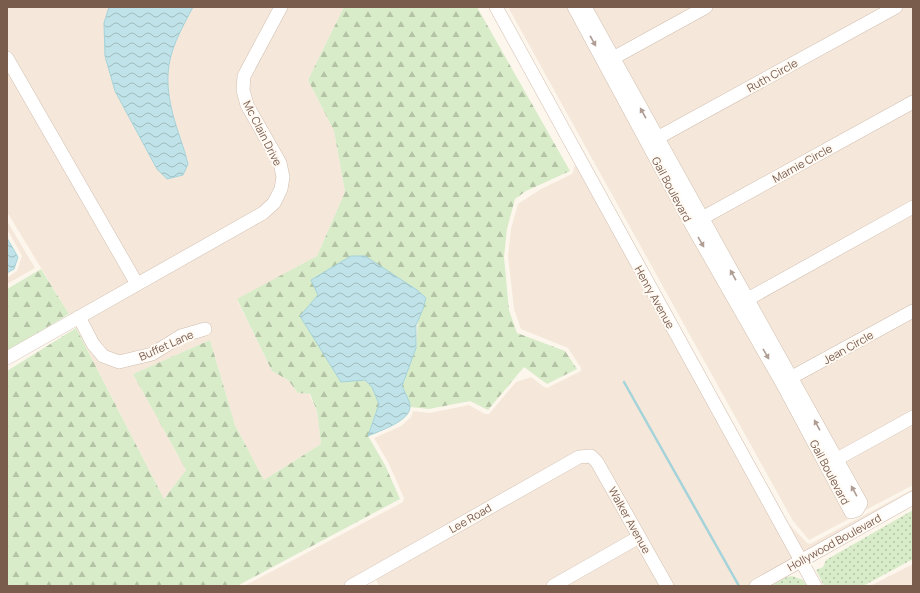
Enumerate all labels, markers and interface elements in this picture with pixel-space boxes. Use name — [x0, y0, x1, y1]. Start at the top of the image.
one-way arrow — [589, 35, 596, 47]
street label: Ruth Circle — [744, 55, 801, 95]
street label: Mc Clain Drive — [240, 98, 286, 169]
one-way arrow — [640, 107, 646, 118]
street label: Marnie Circle — [769, 140, 835, 186]
street label: Gail Boulevard — [649, 154, 695, 224]
one-way arrow — [698, 236, 704, 248]
street label: Henry Avenue — [631, 263, 679, 332]
one-way arrow — [730, 269, 737, 281]
street label: Buffet Lane — [136, 326, 196, 364]
street label: Jean Circle — [820, 327, 876, 367]
one-way arrow — [762, 349, 769, 360]
one-way arrow — [814, 419, 821, 431]
street label: Gail Boulevard — [807, 437, 853, 507]
street label: Walker Avenue — [605, 484, 655, 557]
one-way arrow — [850, 485, 857, 497]
street label: Lee Road — [446, 500, 494, 536]
street label: Hollywood Boulevard — [784, 510, 884, 574]

